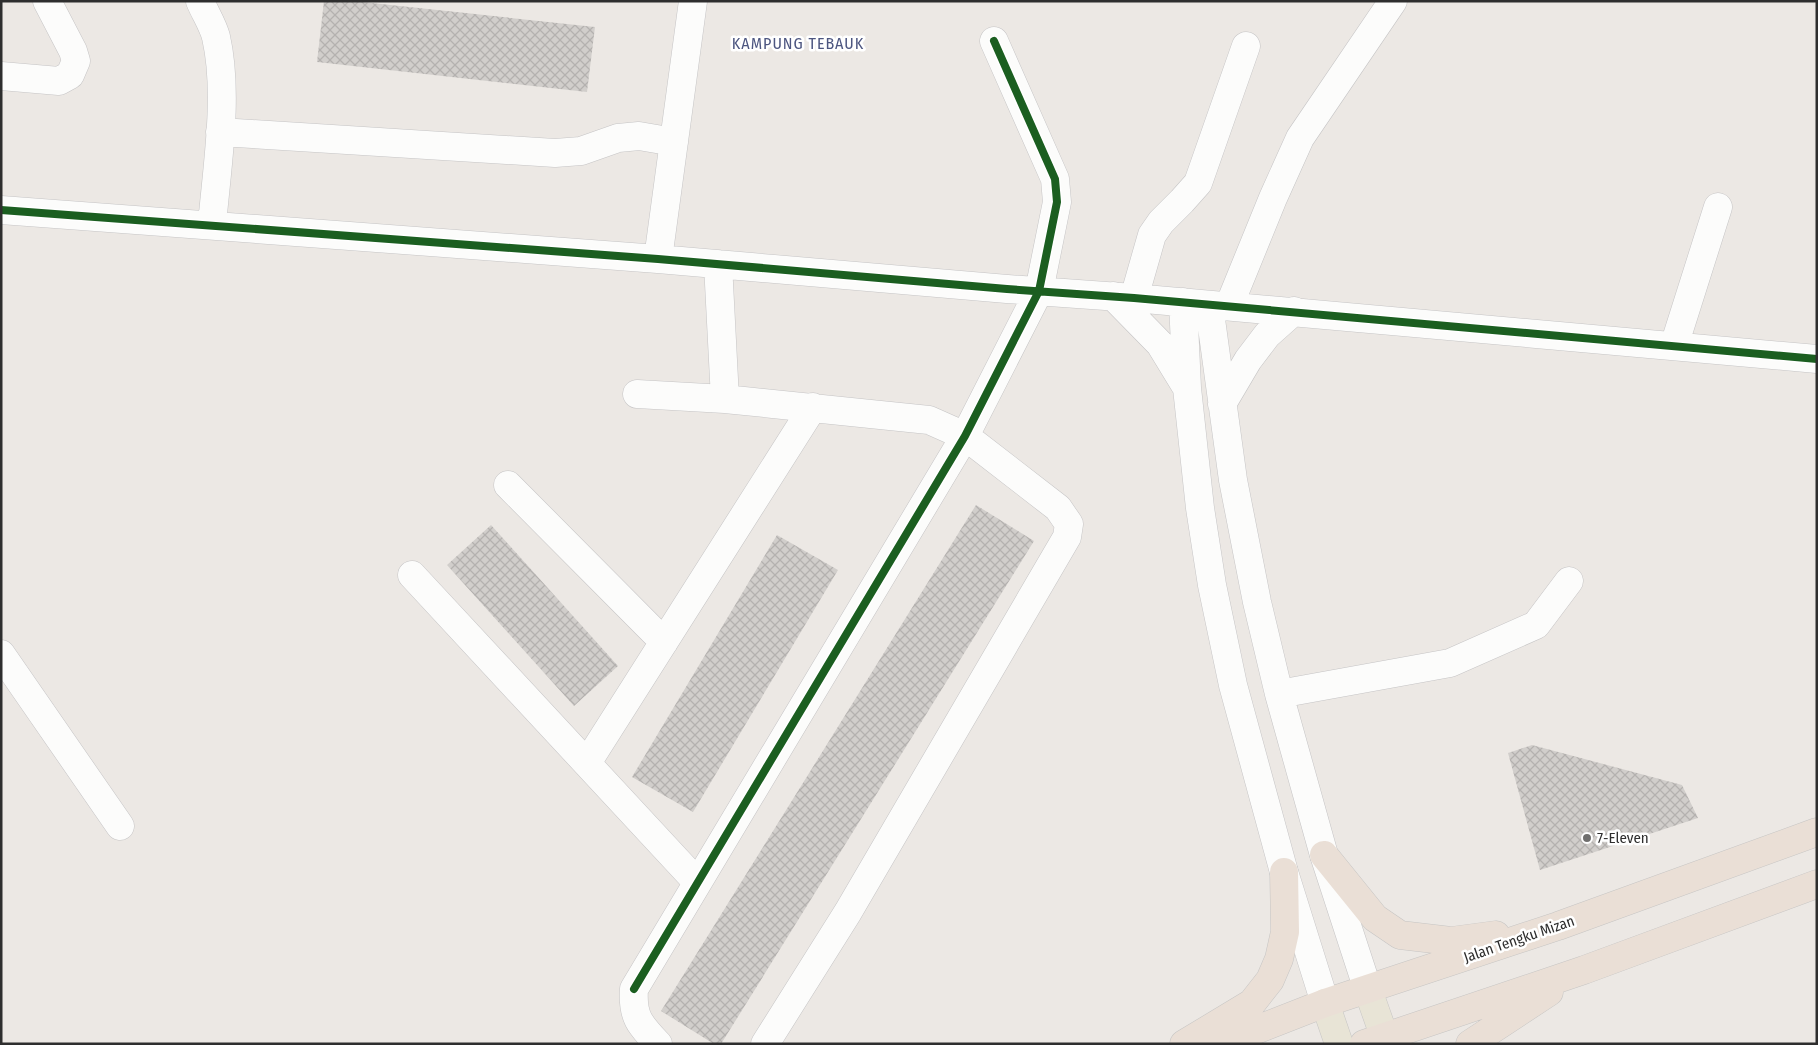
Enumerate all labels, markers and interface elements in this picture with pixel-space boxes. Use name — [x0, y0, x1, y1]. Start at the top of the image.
district label: KAMPUNG TEBAUK — [732, 34, 864, 53]
place label: 7-Eleven — [1597, 829, 1649, 847]
marker: 7-Eleven — [1581, 832, 1593, 844]
street label: Jalan Tengku Mizan — [1461, 912, 1577, 966]

